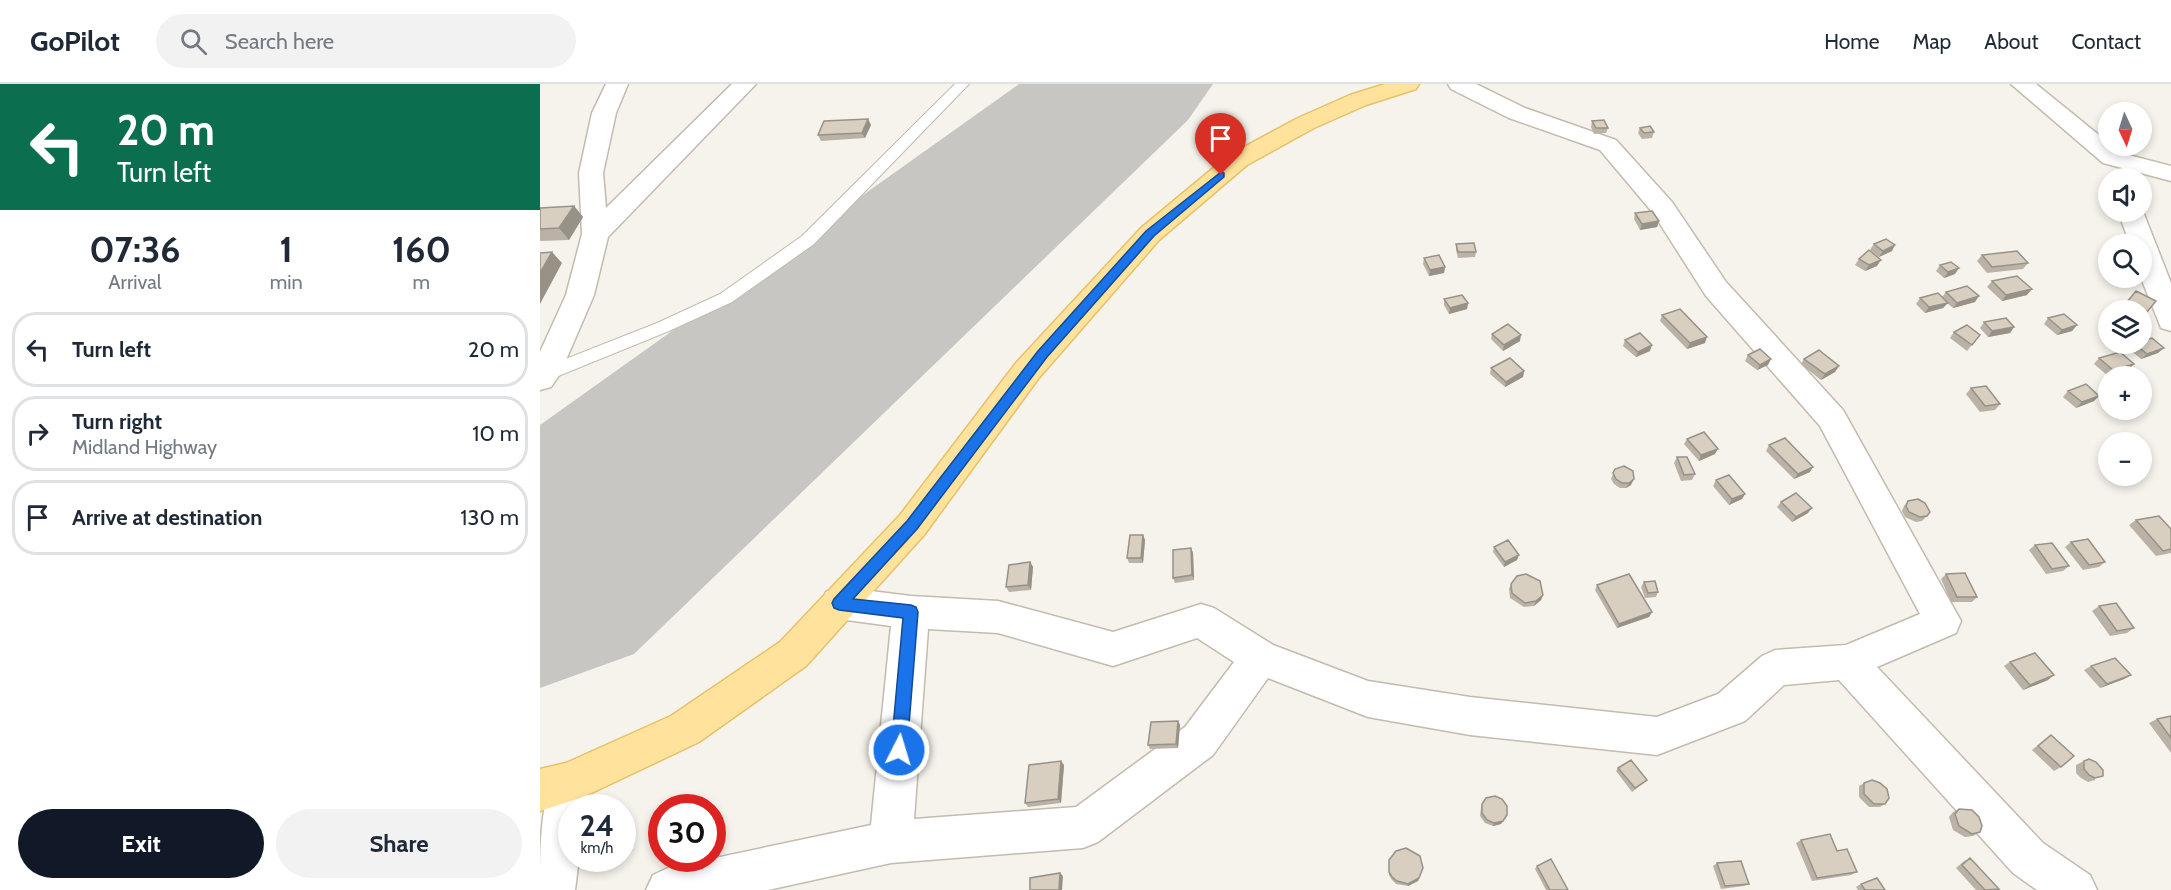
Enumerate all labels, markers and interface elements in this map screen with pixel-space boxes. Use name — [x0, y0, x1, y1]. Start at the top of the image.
search box — [156, 14, 576, 68]
text: GoPilot — [30, 24, 120, 58]
icon: search — [177, 25, 210, 58]
text: Search here — [225, 28, 334, 55]
text: Home — [1824, 29, 1880, 54]
text: Map — [1913, 29, 1951, 54]
text: About — [1984, 29, 2038, 54]
text: Contact — [2071, 29, 2141, 54]
north arrow — [2098, 102, 2152, 156]
map controls — [2098, 102, 2152, 486]
text: 20 m — [117, 104, 215, 156]
icon: left — [18, 108, 96, 186]
pin — [1195, 113, 1246, 175]
icon: arrive — [1204, 122, 1237, 155]
text: Turn left — [117, 156, 211, 189]
button: sound — [2098, 168, 2152, 222]
text: 07:36 — [89, 227, 181, 271]
text: 1 — [280, 227, 293, 271]
text: 160 — [392, 227, 451, 271]
button: search — [2098, 234, 2152, 288]
text: Arrival — [108, 270, 162, 294]
text: min — [270, 270, 303, 294]
text: m — [413, 270, 430, 294]
button: layers — [2098, 300, 2152, 354]
icon: left — [21, 333, 54, 366]
text: Turn left — [72, 336, 151, 363]
text: 20 m — [468, 336, 519, 363]
button: + — [2098, 366, 2152, 420]
text: Turn right — [72, 408, 162, 435]
icon: right — [21, 417, 54, 450]
text: 10 m — [472, 420, 519, 447]
button: − — [2098, 432, 2152, 486]
text: Midland Highway — [72, 435, 217, 459]
icon: arrive — [21, 501, 54, 534]
text: Arrive at destination — [72, 504, 262, 531]
text: 130 m — [460, 504, 519, 531]
position arrow — [867, 718, 931, 782]
speed limit sign: 30 — [648, 794, 726, 872]
text: 24 — [580, 807, 614, 844]
button: Exit — [18, 809, 264, 878]
button: Share — [276, 809, 522, 878]
text: km/h — [581, 839, 613, 857]

